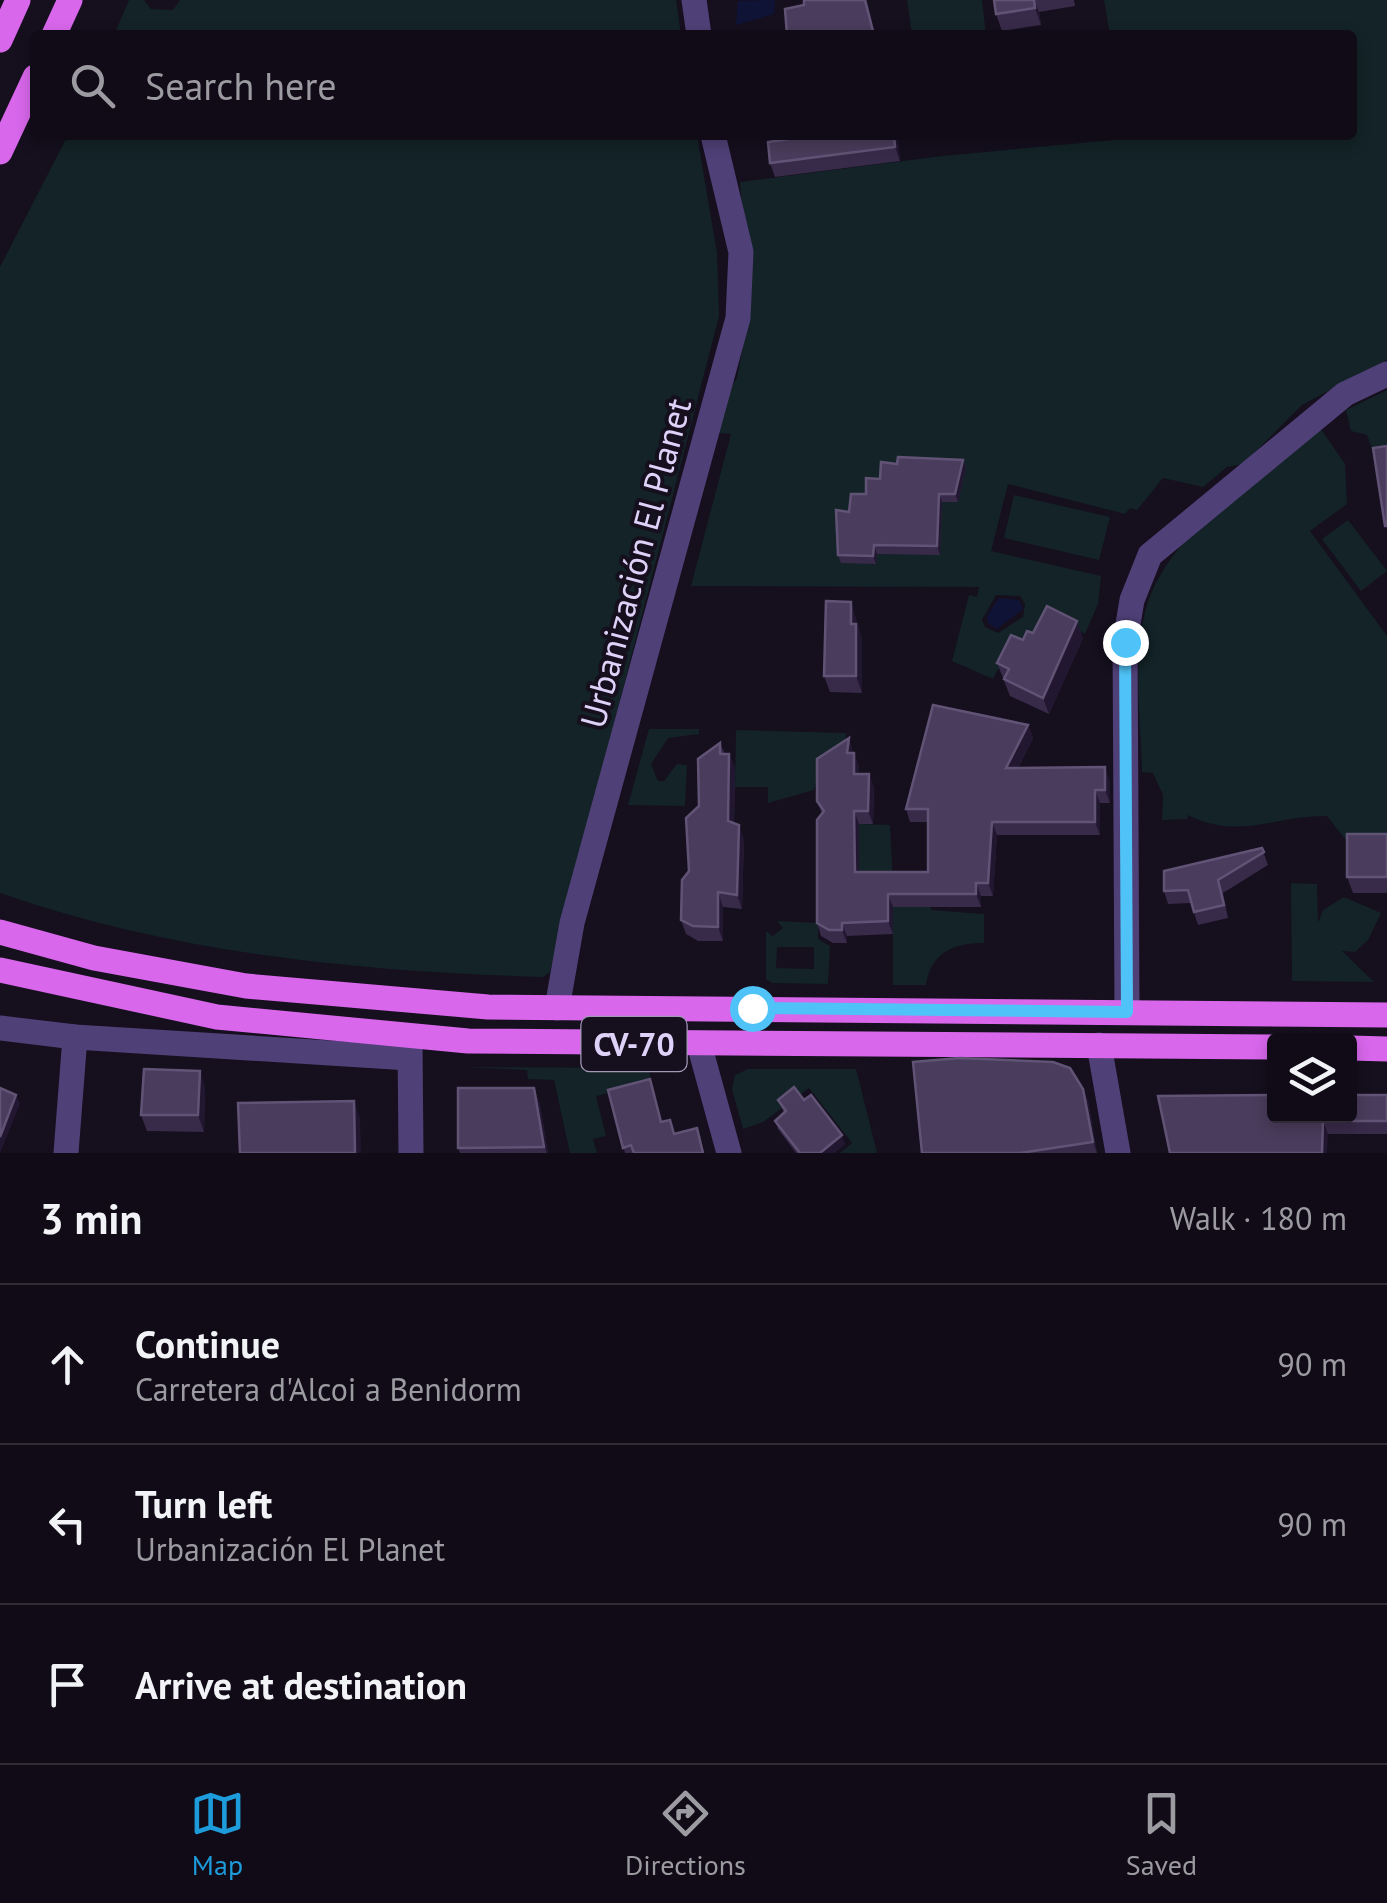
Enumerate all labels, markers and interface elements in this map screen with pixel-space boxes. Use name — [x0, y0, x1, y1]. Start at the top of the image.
search box — [30, 30, 1357, 140]
icon: search — [65, 58, 120, 113]
text: Search here — [145, 61, 337, 110]
street label: Urbanización El Planet — [569, 393, 701, 733]
route end — [1103, 620, 1149, 666]
route start — [730, 986, 776, 1032]
road number: CV-70 — [582, 1017, 686, 1071]
map controls — [1267, 1033, 1357, 1123]
button: layers — [1267, 1033, 1357, 1123]
text: 3 min — [40, 1191, 142, 1246]
text: Walk · 180 m — [1170, 1197, 1347, 1239]
text: Continue — [135, 1319, 280, 1368]
icon: ahead — [40, 1337, 95, 1392]
text: 90 m — [1278, 1343, 1347, 1385]
text: Carretera d'Alcoi a Benidorm — [135, 1368, 522, 1410]
text: Turn left — [135, 1479, 272, 1528]
icon: left — [40, 1497, 95, 1552]
text: 90 m — [1278, 1503, 1347, 1545]
text: Urbanización El Planet — [135, 1528, 445, 1570]
icon: arrive — [40, 1657, 95, 1712]
text: Arrive at destination — [135, 1660, 467, 1709]
tab: Map — [190, 1786, 245, 1883]
tab: Directions — [625, 1786, 746, 1883]
tab: Saved — [1126, 1786, 1197, 1883]

